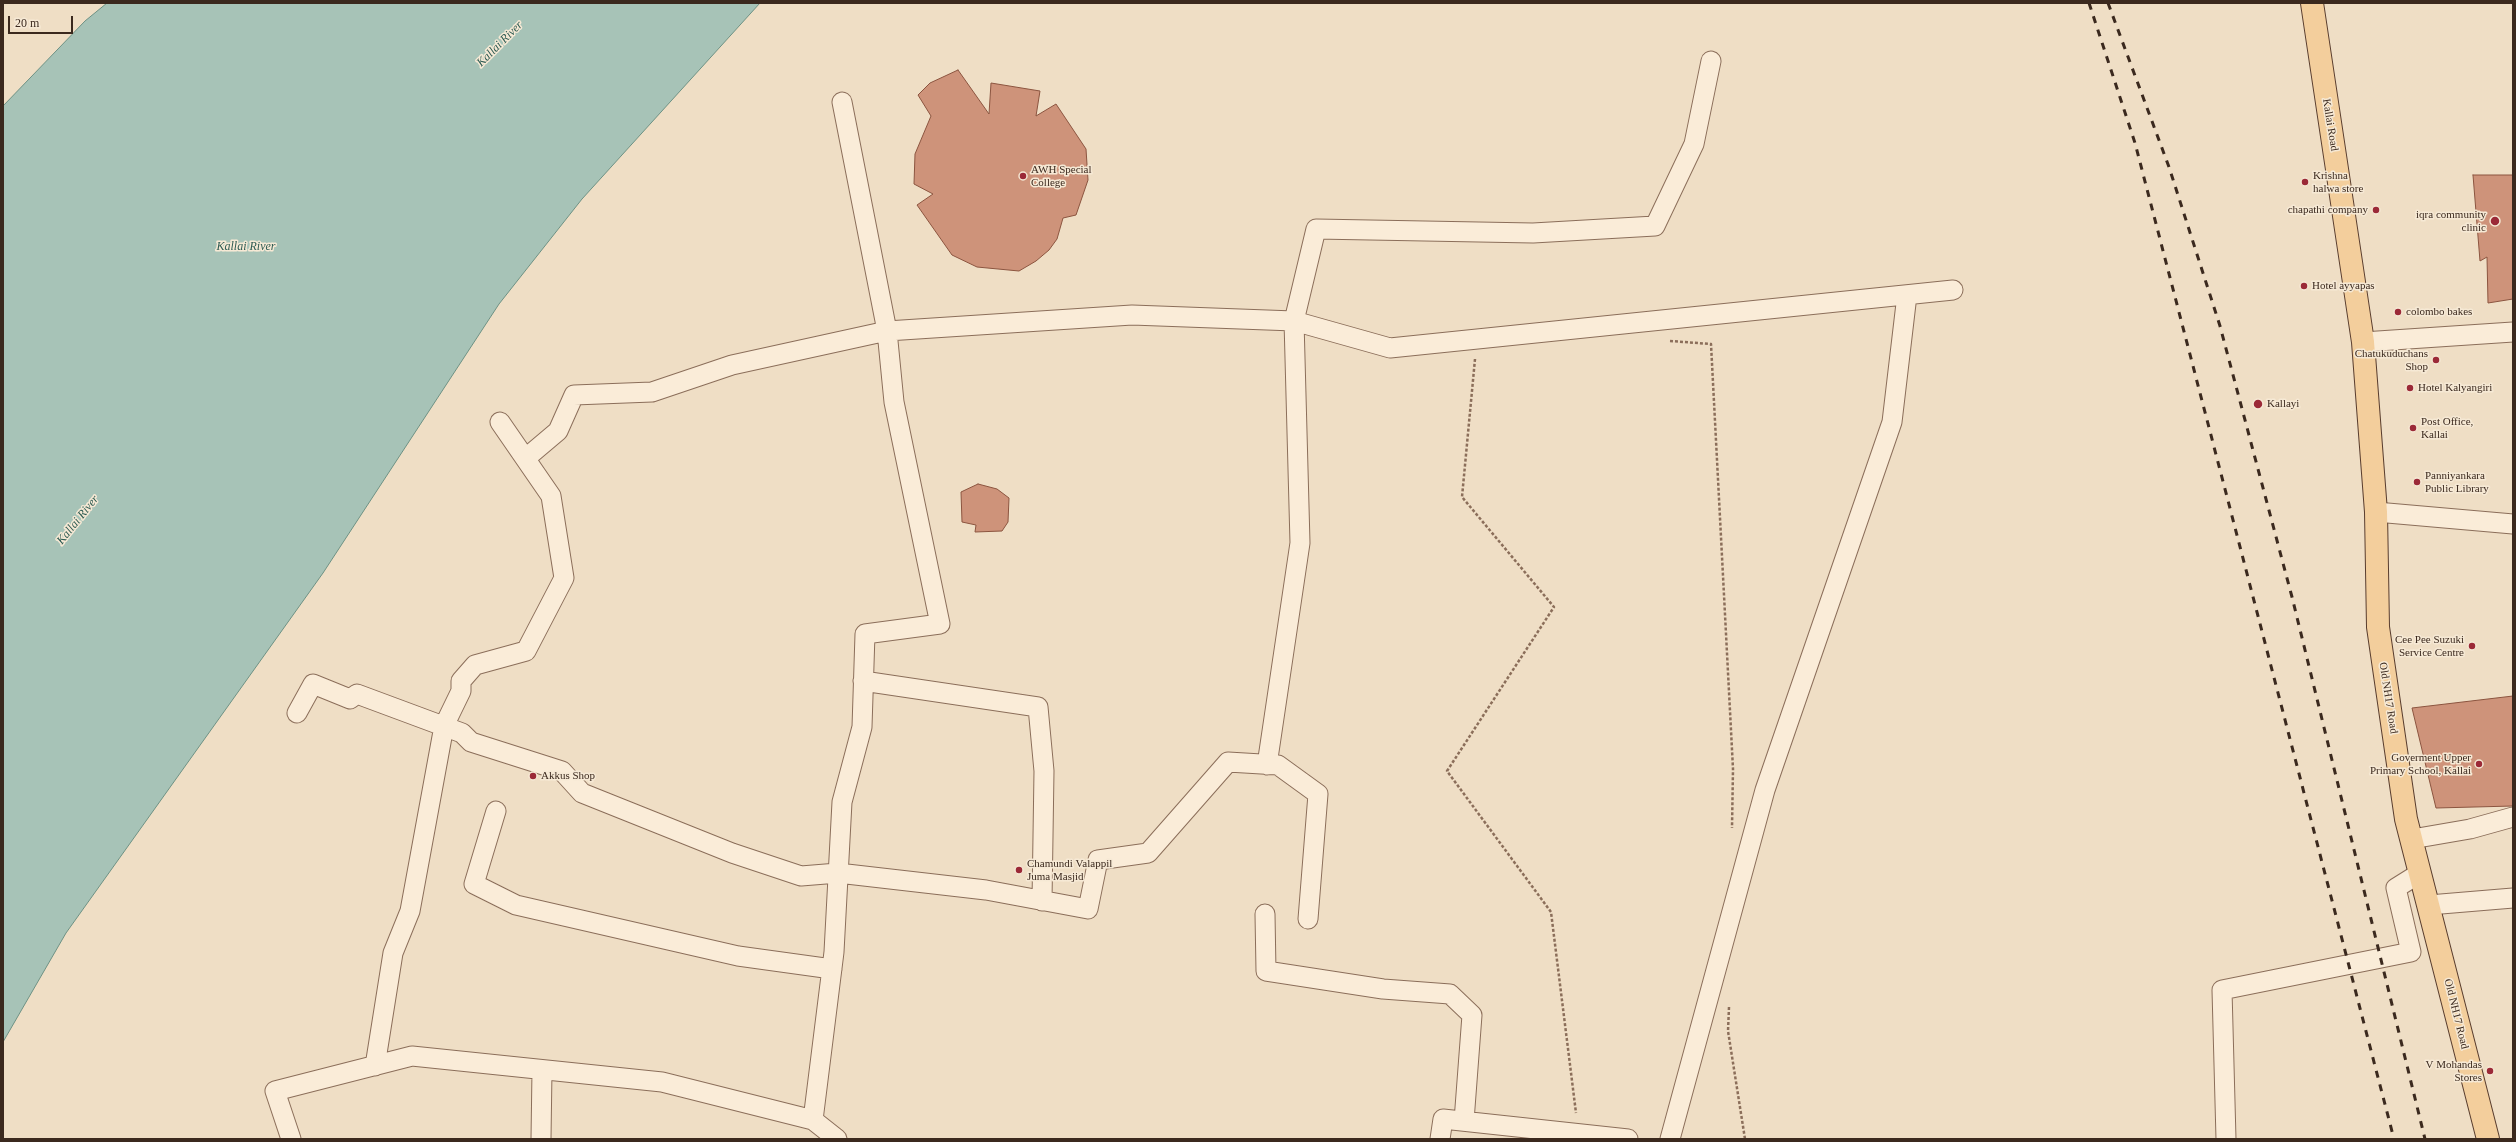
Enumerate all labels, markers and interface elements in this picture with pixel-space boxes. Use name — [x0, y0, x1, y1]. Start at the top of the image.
scale bar — [10, 8, 75, 34]
text: 20 m — [15, 16, 39, 30]
water label: Kallai River — [474, 18, 526, 70]
street label: Kallai Road — [2319, 98, 2341, 152]
place label: AWH Special College — [1031, 163, 1092, 189]
place label: Krishna halwa store — [2313, 169, 2363, 195]
marker: AWH Special College — [1018, 171, 1028, 181]
marker: Krishna halwa store — [2300, 177, 2310, 187]
place label: chapathi company — [2288, 203, 2368, 217]
marker: chapathi company — [2371, 205, 2381, 215]
place label: iqra community clinic — [2416, 208, 2486, 234]
marker: iqra community clinic — [2489, 215, 2501, 227]
water label: Kallai River — [217, 240, 275, 254]
place label: Hotel ayyapas — [2312, 279, 2375, 293]
marker: Hotel ayyapas — [2299, 281, 2309, 291]
place label: colombo bakes — [2406, 305, 2472, 319]
marker: colombo bakes — [2393, 307, 2403, 317]
place label: Chatukuduchans Shop — [2355, 347, 2428, 373]
marker: Chatukuduchans Shop — [2431, 355, 2441, 365]
place label: Hotel Kalyangiri — [2418, 381, 2492, 395]
marker: Hotel Kalyangiri — [2405, 383, 2415, 393]
place label: Kallayi — [2267, 397, 2299, 411]
marker: Kallayi — [2252, 398, 2264, 410]
place label: Post Office, Kallai — [2421, 415, 2473, 441]
marker: Post Office, Kallai — [2408, 423, 2418, 433]
place label: Panniyankara Public Library — [2425, 469, 2489, 495]
marker: Panniyankara Public Library — [2412, 477, 2422, 487]
water label: Kallai River — [54, 493, 102, 547]
place label: Cee Pee Suzuki Service Centre — [2395, 633, 2464, 659]
marker: Cee Pee Suzuki Service Centre — [2467, 641, 2477, 651]
street label: Old NH17 Road — [2376, 661, 2400, 735]
place label: Goverment Upper Primary School, Kallai — [2370, 751, 2471, 777]
marker: Goverment Upper Primary School, Kallai — [2474, 759, 2484, 769]
place label: Akkus Shop — [541, 769, 595, 783]
marker: Akkus Shop — [528, 771, 538, 781]
place label: Chamundi Valappil Juma Masjid — [1027, 857, 1112, 883]
marker: Chamundi Valappil Juma Masjid — [1014, 865, 1024, 875]
street label: Old NH17 Road — [2441, 977, 2471, 1051]
place label: V Mohandas Stores — [2425, 1058, 2482, 1084]
marker: V Mohandas Stores — [2485, 1066, 2495, 1076]

